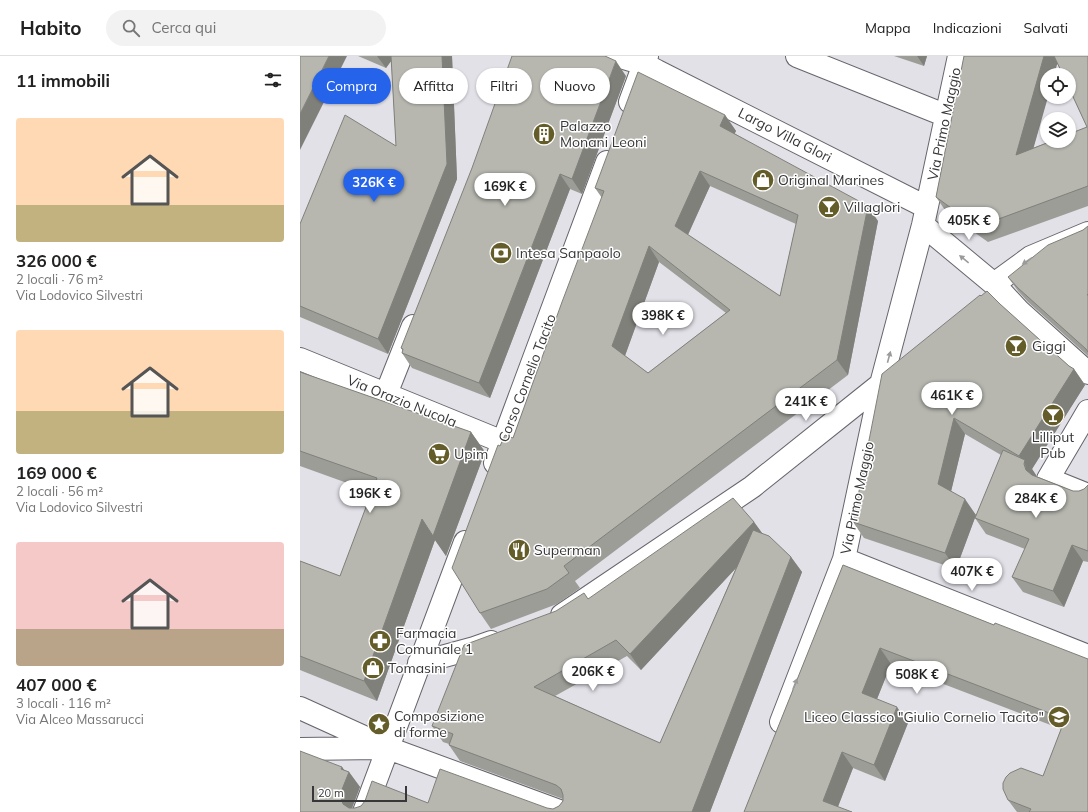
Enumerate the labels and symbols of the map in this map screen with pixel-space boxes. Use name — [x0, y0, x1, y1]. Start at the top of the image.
street label: Via Primo Maggio — [923, 66, 965, 182]
street label: Largo Villa Glori — [735, 104, 835, 166]
place label: Palazzo Monani Leoni — [560, 117, 647, 151]
building icon: Palazzo Monani Leoni — [531, 121, 557, 147]
shop icon: Original Marines — [750, 167, 776, 193]
pin: 326K € — [341, 169, 407, 203]
place label: Original Marines — [778, 171, 884, 189]
pin: 169K € — [472, 173, 538, 207]
bar icon: Villaglori — [816, 194, 842, 220]
place label: Villaglori — [844, 198, 900, 216]
pin: 405K € — [936, 207, 1002, 241]
bank icon: Intesa Sanpaolo — [488, 240, 514, 266]
place label: Intesa Sanpaolo — [516, 244, 621, 262]
one-way arrow — [958, 254, 969, 263]
one-way arrow — [1021, 257, 1033, 264]
pin: 398K € — [630, 302, 696, 336]
street label: Corso Cornelio Tacito — [494, 311, 560, 445]
bar icon: Giggi — [1003, 333, 1029, 359]
place label: Giggi — [1032, 337, 1066, 355]
one-way arrow — [886, 350, 892, 363]
street label: Via Orazio Nucola — [345, 371, 459, 431]
pin: 461K € — [919, 382, 985, 416]
pin: 241K € — [773, 388, 839, 422]
bar icon: Lilliput Pub — [1040, 402, 1066, 428]
place label: Lilliput Pub — [1032, 428, 1074, 462]
street label: Via Primo Maggio — [836, 440, 878, 556]
supermarket icon: Upim — [426, 441, 452, 467]
place label: Upim — [454, 445, 488, 463]
pin: 196K € — [337, 480, 403, 514]
pin: 284K € — [1003, 485, 1069, 519]
restaurant icon: Superman — [506, 537, 532, 563]
place label: Superman — [534, 541, 601, 559]
pin: 407K € — [939, 558, 1005, 592]
place label: Farmacia Comunale 1 — [396, 624, 473, 658]
pharmacy icon: Farmacia Comunale 1 — [367, 628, 393, 654]
shop icon: Tomasini — [360, 655, 386, 681]
pin: 206K € — [560, 658, 626, 692]
place label: Tomasini — [388, 659, 446, 677]
pin: 508K € — [884, 661, 950, 695]
one-way arrow — [793, 678, 799, 690]
school or university icon: Liceo Classico "Giulio Cornelio Tacito" — [1046, 704, 1072, 730]
place label: Composizione di forme — [394, 707, 484, 741]
place label: Liceo Classico "Giulio Cornelio Tacito" — [804, 708, 1044, 726]
place icon: Composizione di forme — [366, 711, 392, 737]
scale bar — [312, 784, 407, 803]

